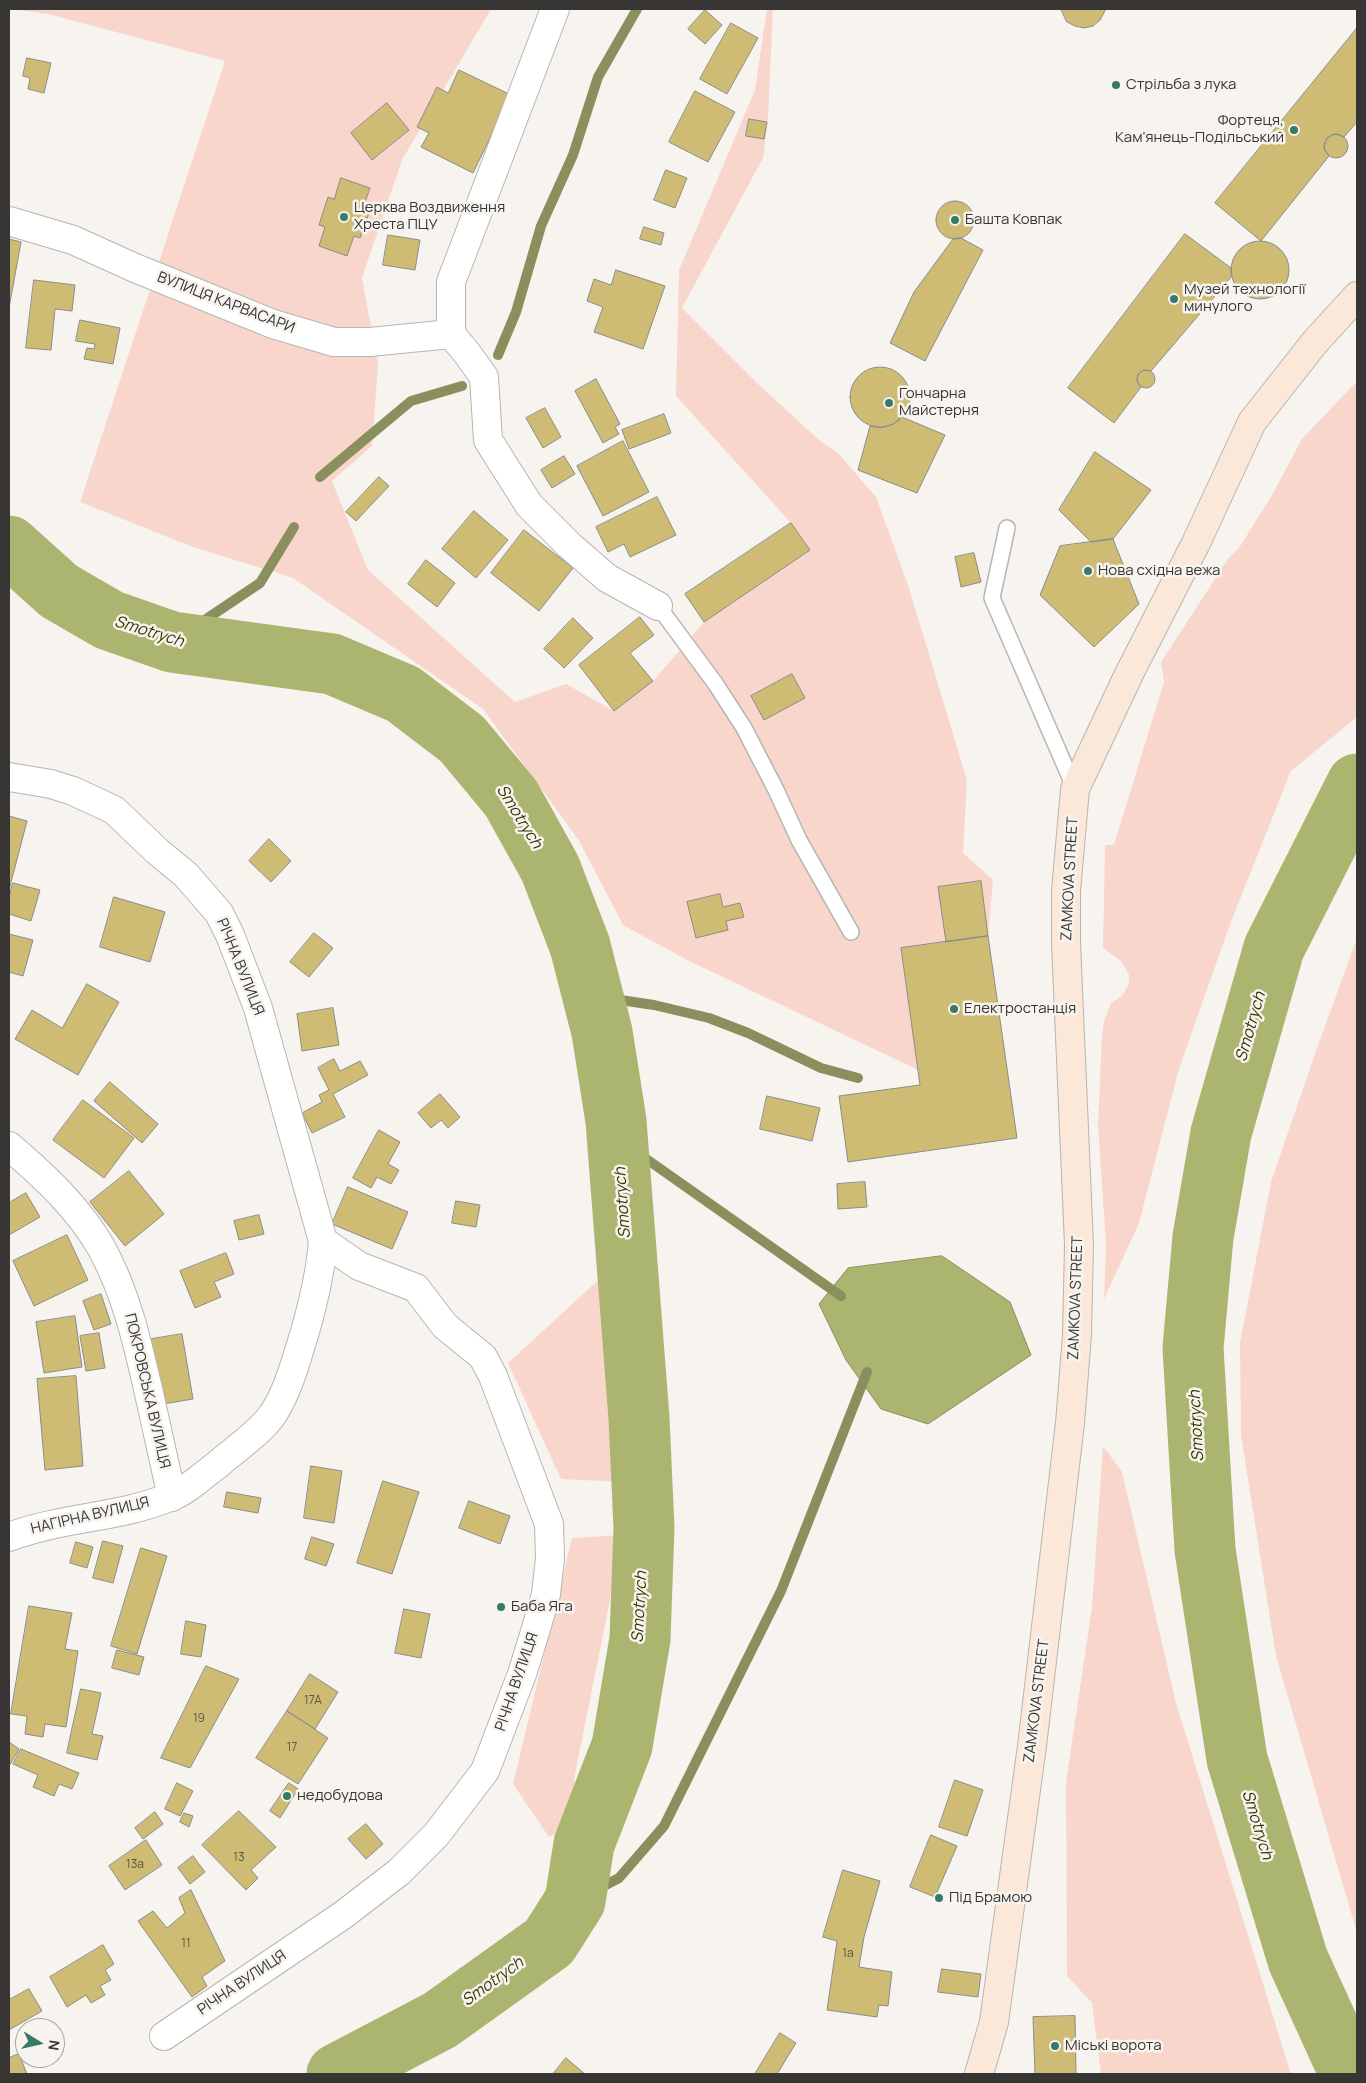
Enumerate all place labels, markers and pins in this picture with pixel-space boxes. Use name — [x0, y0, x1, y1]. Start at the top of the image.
place label: Стрільба з лука — [1126, 76, 1236, 94]
marker: Стрільба з лука — [1110, 79, 1122, 91]
place label: Фортеця, Кам'янець-Подільський — [1115, 112, 1284, 147]
marker: Фортеця, Кам'янець-Подільський — [1288, 124, 1300, 136]
place label: Церква Воздвиження Хреста ПЦУ — [354, 199, 505, 234]
marker: Церква Воздвиження Хреста ПЦУ — [338, 211, 350, 223]
place label: Башта Ковпак — [965, 211, 1062, 229]
marker: Башта Ковпак — [949, 214, 961, 226]
place label: Музей технології минулого — [1184, 281, 1306, 316]
marker: Музей технології минулого — [1168, 293, 1180, 305]
place label: Гончарна Майстерня — [899, 385, 979, 420]
marker: Гончарна Майстерня — [883, 397, 895, 409]
place label: Нова східна вежа — [1098, 562, 1220, 580]
marker: Нова східна вежа — [1082, 565, 1094, 577]
place label: Електростанція — [964, 1000, 1076, 1018]
marker: Електростанція — [948, 1003, 960, 1015]
place label: Баба Яга — [511, 1598, 573, 1616]
marker: Баба Яга — [495, 1601, 507, 1613]
place label: недобудова — [297, 1787, 383, 1805]
marker: недобудова — [281, 1790, 293, 1802]
place label: Під Брамою — [949, 1889, 1032, 1907]
marker: Під Брамою — [933, 1892, 945, 1904]
place label: Міські ворота — [1065, 2037, 1161, 2055]
marker: Міські ворота — [1049, 2040, 1061, 2052]

